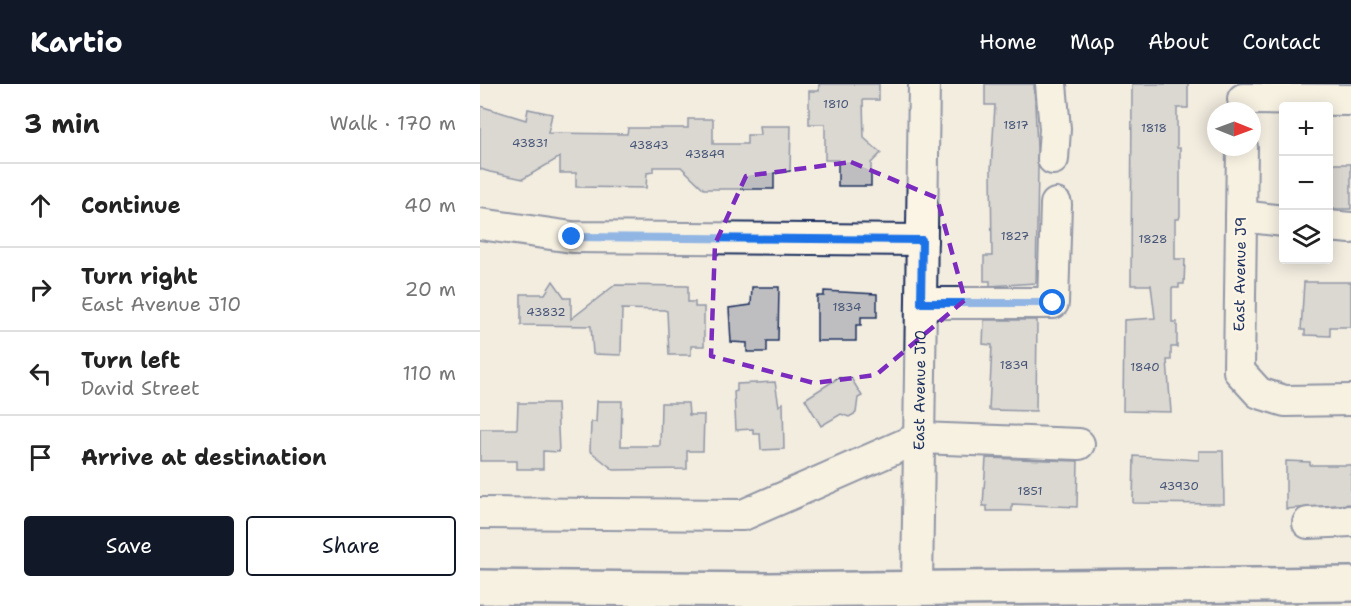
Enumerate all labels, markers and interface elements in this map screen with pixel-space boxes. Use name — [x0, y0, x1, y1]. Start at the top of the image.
text: Kartio — [30, 23, 123, 61]
text: Home — [979, 28, 1037, 56]
text: Map — [1070, 28, 1115, 56]
text: About — [1148, 28, 1209, 56]
text: Contact — [1242, 28, 1321, 56]
house number: 1810 — [823, 96, 849, 112]
north arrow — [1207, 102, 1261, 156]
map controls — [1279, 102, 1333, 264]
button: + — [1279, 102, 1333, 156]
text: 3 min — [24, 106, 100, 141]
text: Walk · 170 m — [330, 110, 456, 136]
house number: 1817 — [1003, 117, 1029, 133]
house number: 1818 — [1141, 120, 1167, 136]
house number: 43831 — [512, 135, 548, 151]
house number: 43843 — [629, 137, 669, 153]
house number: 43849 — [685, 146, 725, 162]
button: − — [1279, 156, 1333, 210]
icon: ahead — [24, 189, 57, 222]
text: Continue — [81, 191, 181, 220]
text: 40 m — [404, 192, 456, 218]
button: layers — [1279, 210, 1333, 264]
street label: East Avenue J9 — [1229, 217, 1251, 331]
route end — [558, 223, 584, 249]
house number: 1827 — [1001, 228, 1029, 244]
house number: 1828 — [1139, 231, 1167, 247]
text: Turn right — [81, 262, 198, 291]
icon: right — [24, 273, 57, 306]
text: 20 m — [405, 276, 456, 302]
route start — [1039, 289, 1065, 315]
text: East Avenue J10 — [81, 291, 241, 317]
house number: 1834 — [833, 299, 861, 315]
house number: 43832 — [526, 304, 566, 320]
street label: East Avenue J10 — [909, 330, 931, 450]
text: Turn left — [81, 346, 180, 375]
icon: left — [24, 357, 57, 390]
house number: 1839 — [1000, 357, 1028, 373]
house number: 1840 — [1130, 359, 1160, 375]
text: 110 m — [402, 360, 456, 386]
text: David Street — [81, 375, 200, 401]
icon: arrive — [24, 441, 57, 474]
text: Arrive at destination — [81, 443, 327, 472]
house number: 43930 — [1159, 478, 1199, 494]
house number: 1851 — [1018, 483, 1042, 499]
button: Save — [24, 516, 234, 576]
button: Share — [246, 516, 456, 576]

